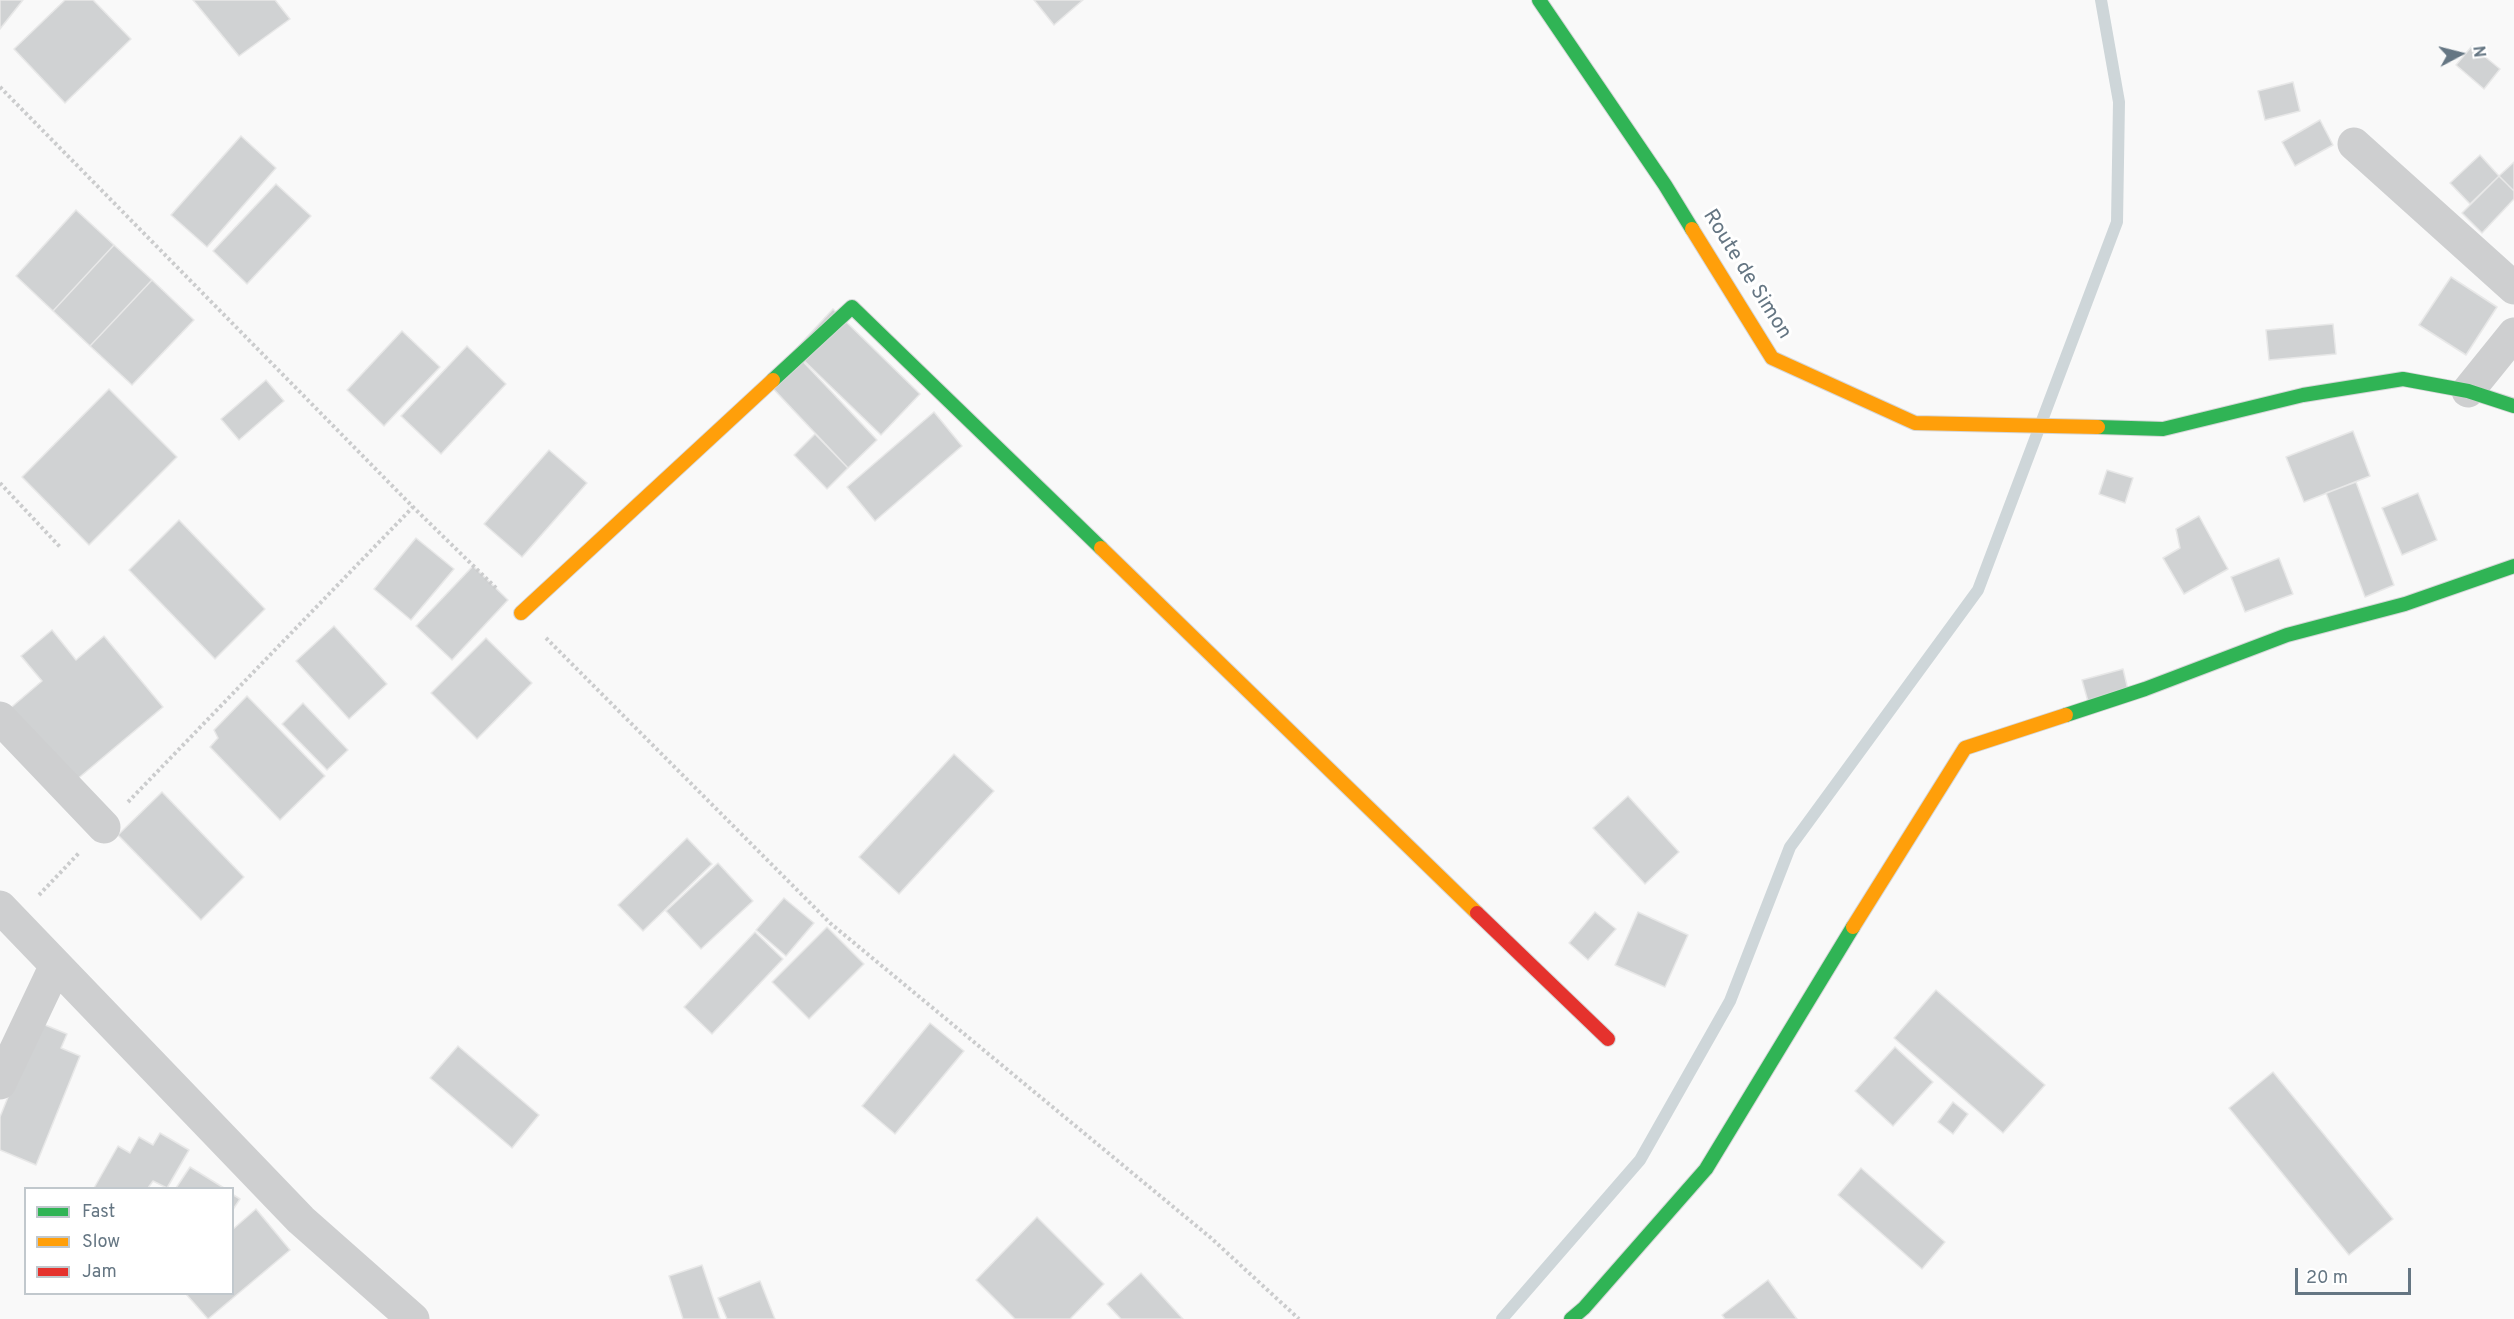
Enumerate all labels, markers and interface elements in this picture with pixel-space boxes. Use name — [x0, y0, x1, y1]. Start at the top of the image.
north arrow — [2430, 24, 2490, 84]
text: N — [2467, 45, 2488, 59]
street label: Route de Simon — [1696, 205, 1796, 345]
legend — [24, 1187, 234, 1295]
text: Fast — [82, 1201, 115, 1224]
text: Slow — [82, 1231, 120, 1254]
scale bar — [2298, 1256, 2414, 1294]
text: Jam — [82, 1261, 117, 1284]
text: 20 m — [2306, 1267, 2348, 1290]

